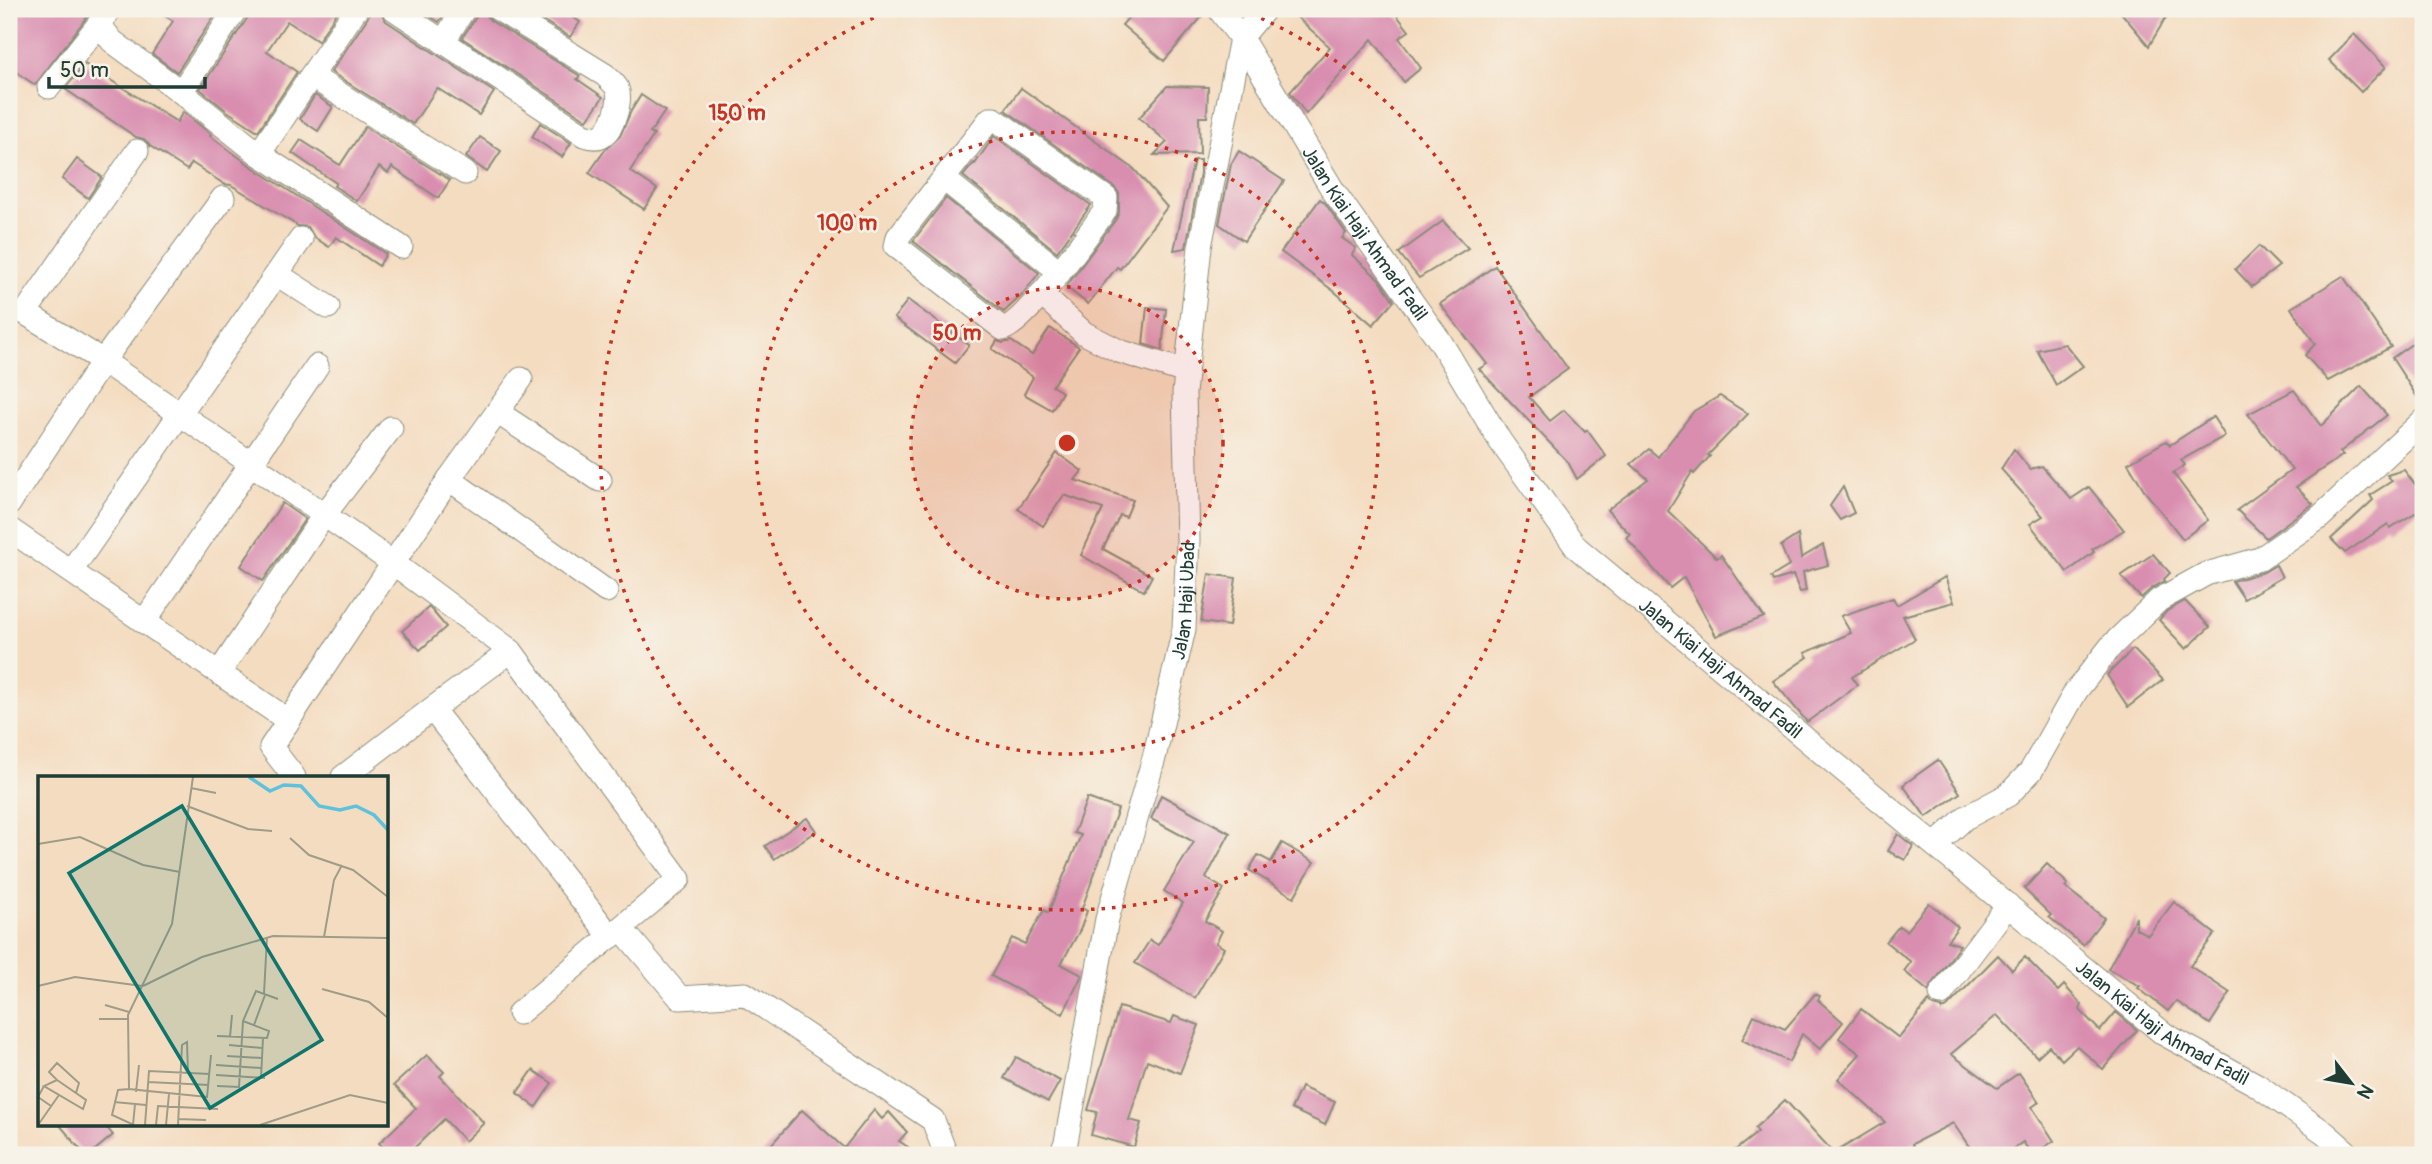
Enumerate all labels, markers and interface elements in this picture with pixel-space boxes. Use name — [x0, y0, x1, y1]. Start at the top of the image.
scale bar — [49, 46, 205, 90]
text: 50 m — [60, 57, 109, 84]
text: 150 m — [708, 100, 766, 127]
street label: Jalan Kiai Haji Ahmad Fadil — [1296, 142, 1433, 326]
text: 100 m — [817, 210, 877, 237]
text: 50 m — [933, 320, 982, 347]
centre of rings — [1055, 431, 1079, 455]
street label: Jalan Haji Ubad — [1166, 541, 1201, 662]
street label: Jalan Kiai Haji Ahmad Fadil — [1633, 593, 1807, 744]
inset map — [38, 776, 388, 1126]
street label: Jalan Kiai Haji Ahmad Fadil — [2070, 955, 2253, 1091]
north arrow — [2316, 1048, 2386, 1118]
text: N — [2351, 1080, 2378, 1103]

